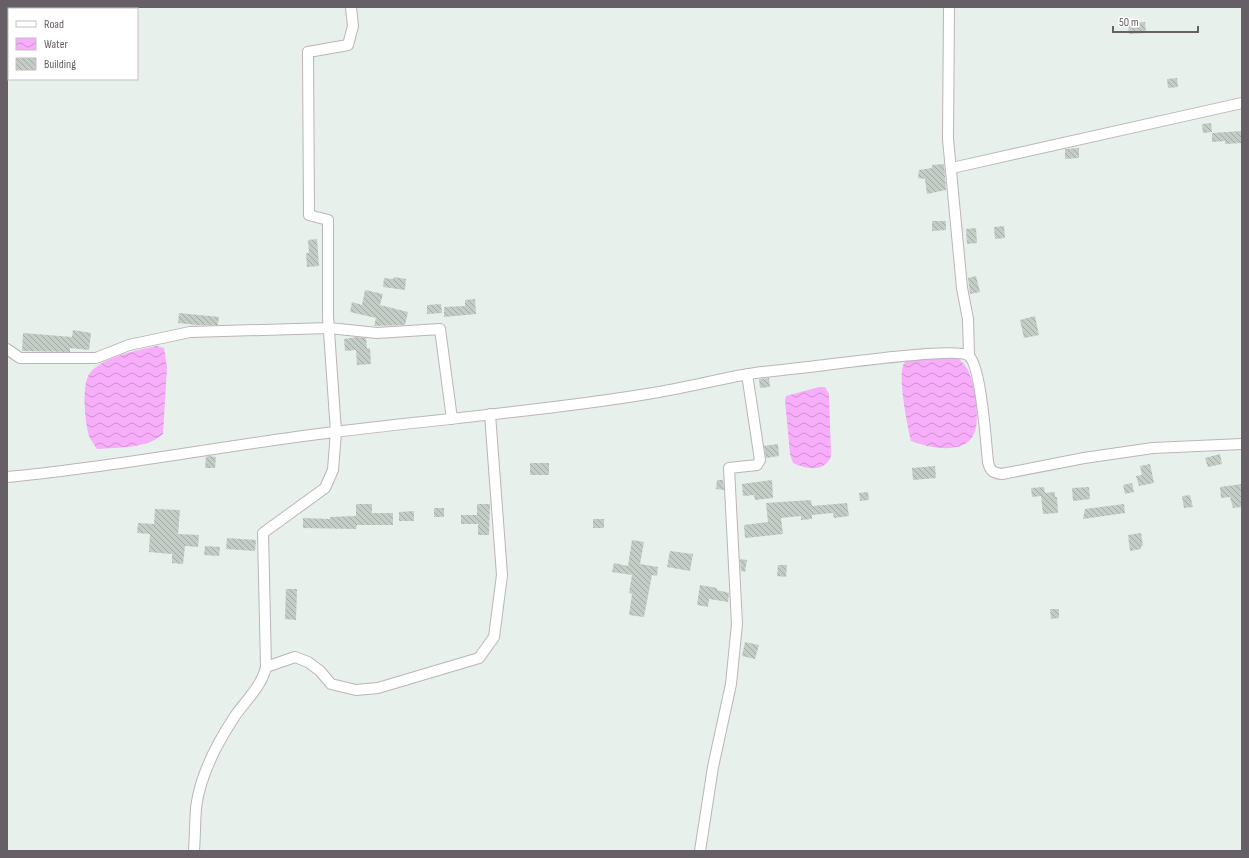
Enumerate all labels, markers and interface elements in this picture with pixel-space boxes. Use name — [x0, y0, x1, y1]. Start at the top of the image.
legend — [8, 8, 138, 80]
scale bar — [1113, 8, 1198, 34]
text: 50 m — [1119, 15, 1139, 30]
text: Road — [44, 17, 64, 32]
text: Water — [44, 37, 68, 52]
text: Building — [44, 57, 76, 72]

